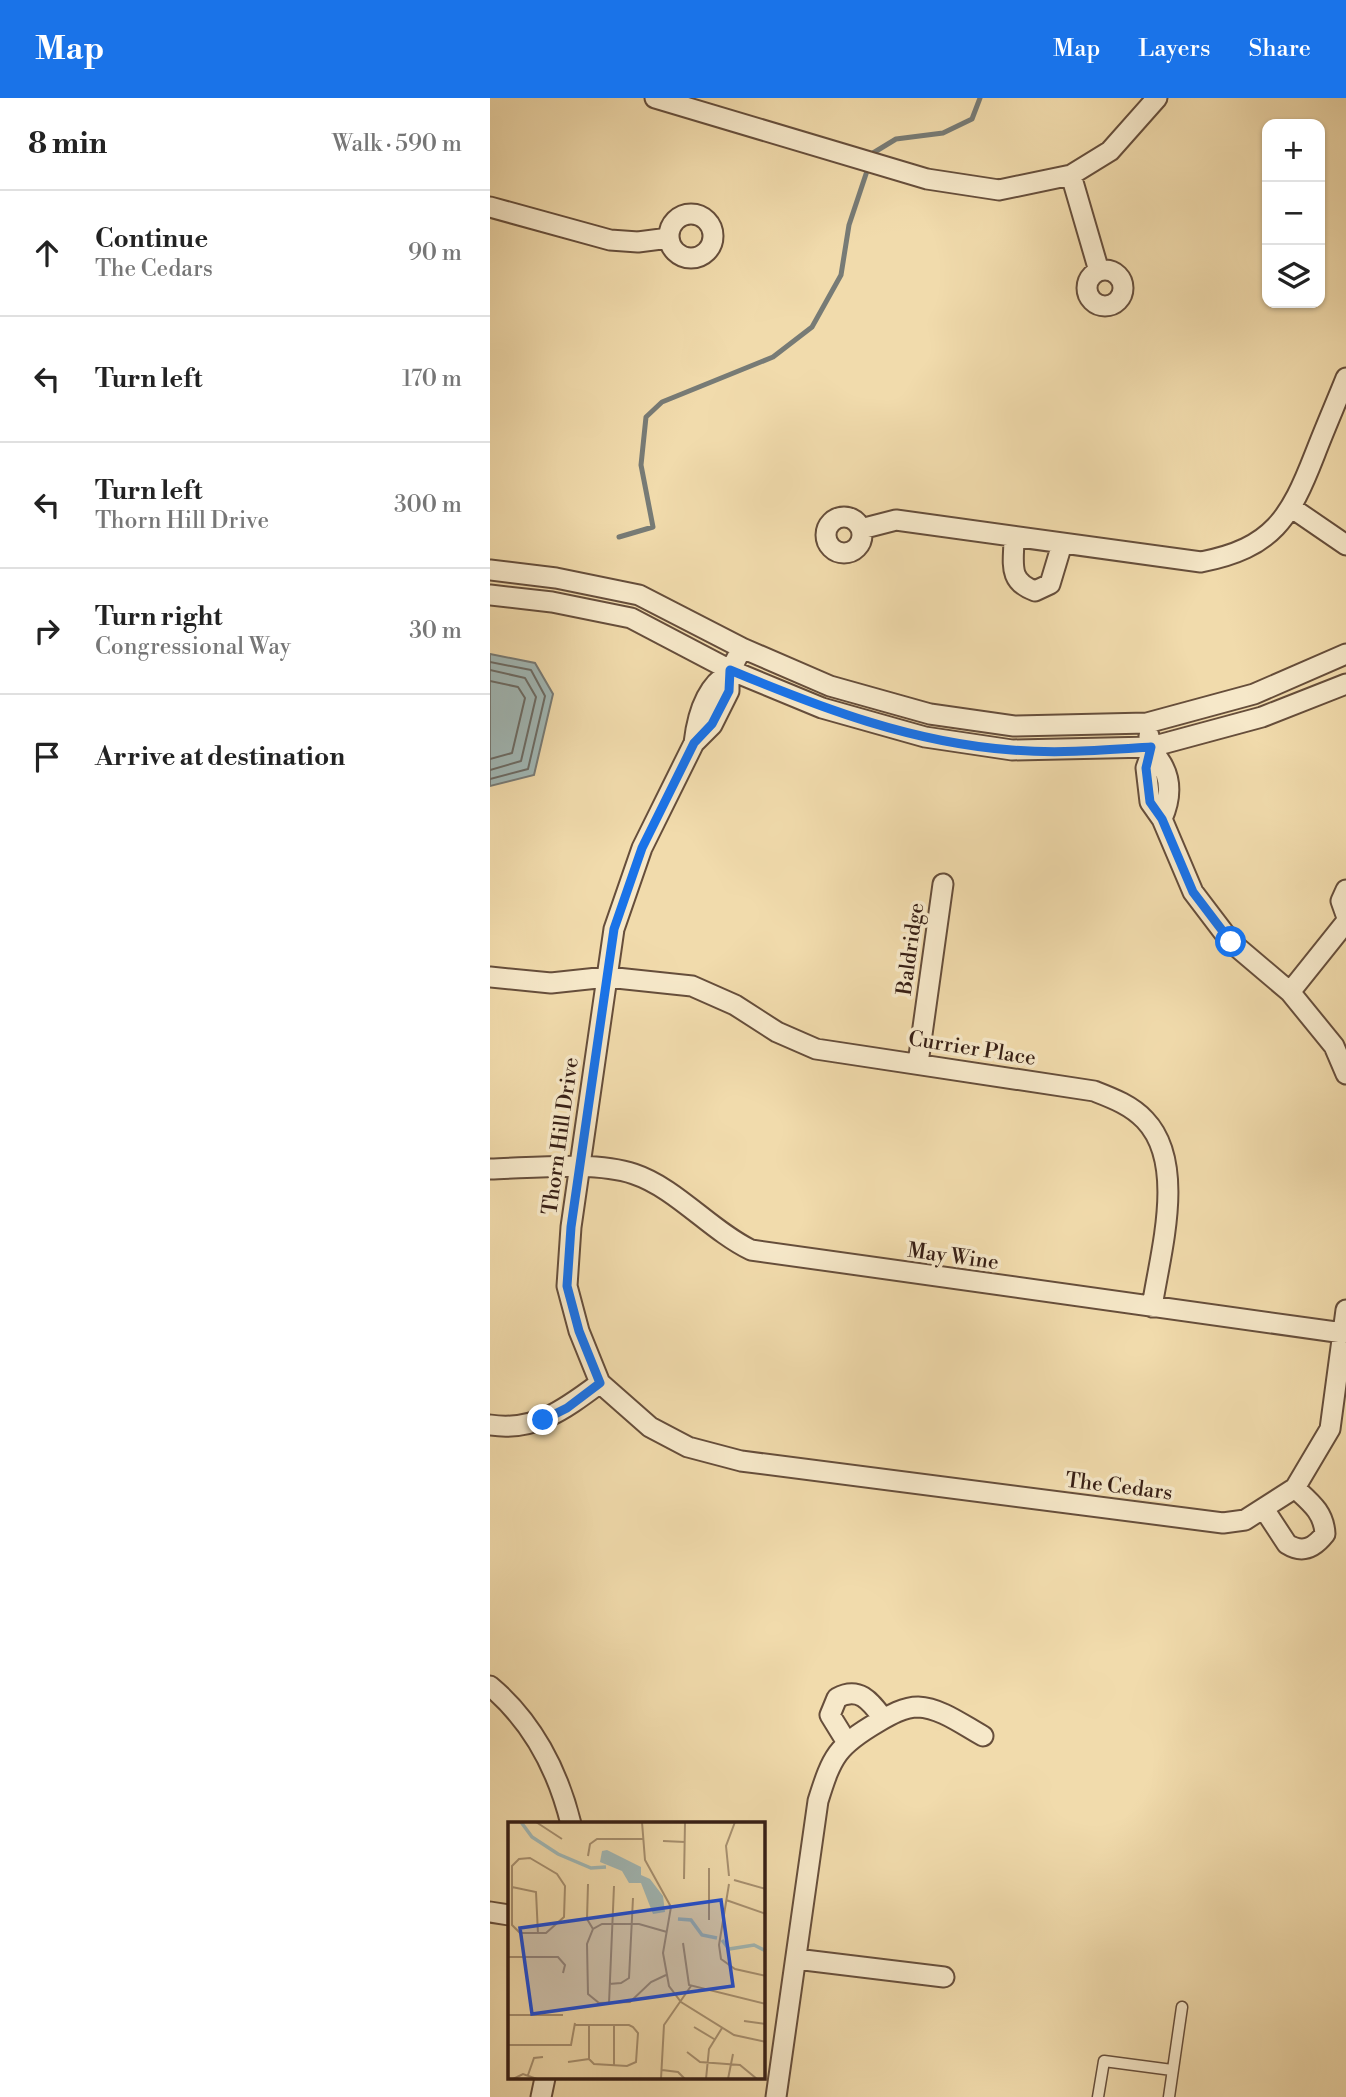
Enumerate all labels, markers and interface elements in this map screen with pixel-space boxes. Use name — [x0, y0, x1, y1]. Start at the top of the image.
text: Map — [35, 29, 104, 70]
text: Map — [1053, 34, 1100, 64]
text: Layers — [1138, 34, 1210, 64]
text: Share — [1248, 34, 1311, 64]
map controls — [1262, 119, 1325, 308]
button: + — [1262, 119, 1325, 182]
text: 8 min — [28, 125, 107, 163]
text: Walk · 590 m — [332, 130, 462, 158]
button: − — [1262, 182, 1325, 245]
text: Continue — [95, 223, 208, 255]
icon: ahead — [28, 234, 66, 272]
text: 90 m — [408, 239, 462, 267]
button: layers — [1262, 245, 1325, 308]
text: The Cedars — [95, 255, 213, 283]
icon: left — [28, 360, 66, 398]
text: Turn left — [95, 363, 203, 395]
text: 170 m — [402, 365, 462, 393]
text: Turn left — [95, 475, 203, 507]
icon: left — [28, 486, 66, 524]
text: 300 m — [394, 491, 462, 519]
text: Thorn Hill Drive — [95, 507, 269, 535]
text: Turn right — [95, 601, 223, 633]
icon: right — [28, 612, 66, 650]
text: 30 m — [409, 617, 462, 645]
text: Congressional Way — [95, 633, 291, 661]
icon: arrive — [28, 738, 66, 776]
text: Arrive at destination — [95, 741, 345, 773]
street label: Baldridge — [892, 901, 930, 998]
route start — [1215, 926, 1246, 957]
street label: Currier Place — [906, 1026, 1038, 1072]
street label: Thorn Hill Drive — [537, 1055, 585, 1217]
street label: May Wine — [906, 1238, 1000, 1276]
route end — [527, 1404, 558, 1435]
street label: The Cedars — [1064, 1468, 1174, 1506]
inset map — [508, 1822, 765, 2080]

